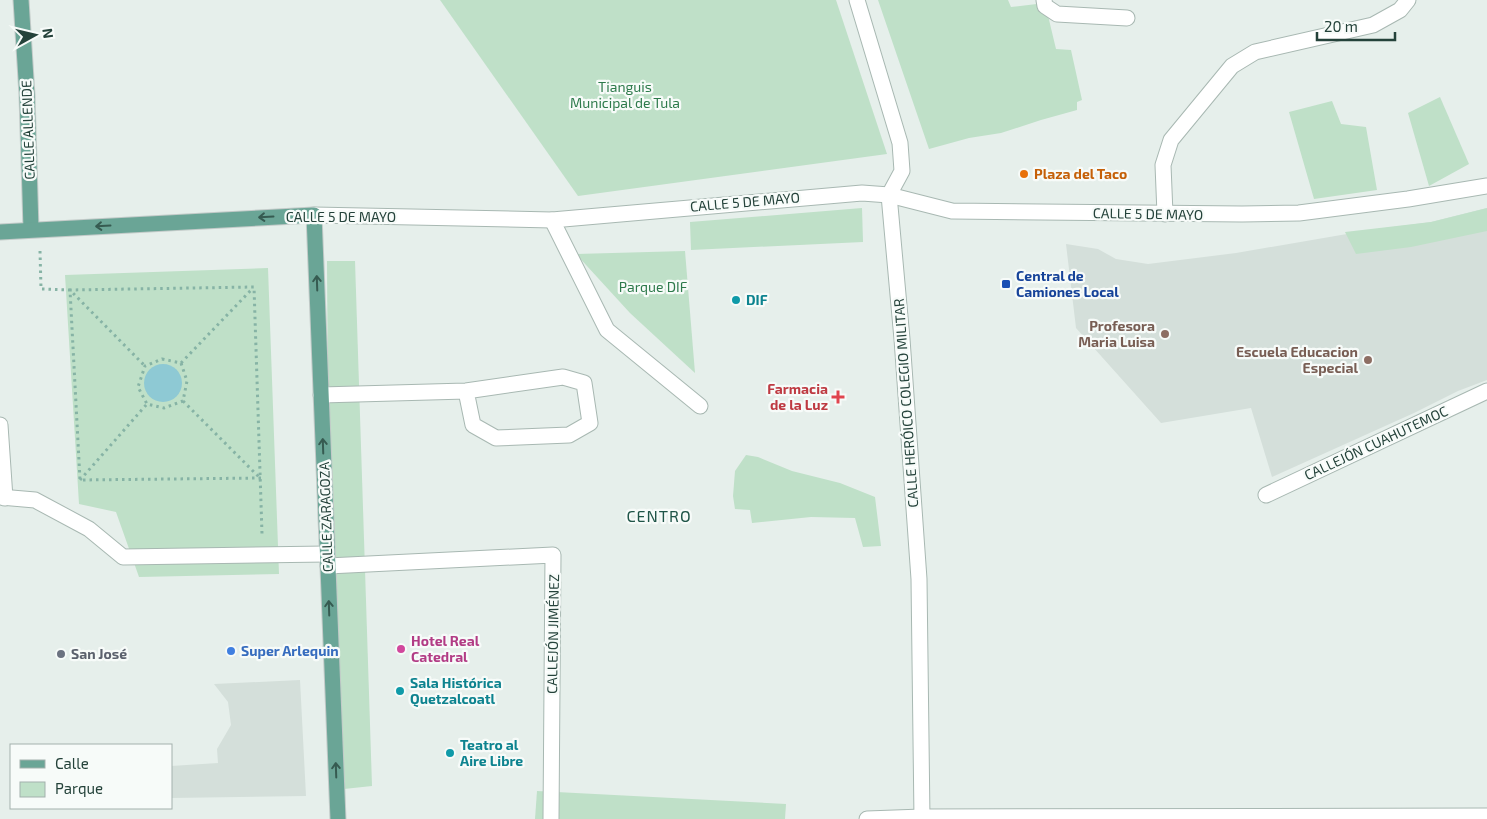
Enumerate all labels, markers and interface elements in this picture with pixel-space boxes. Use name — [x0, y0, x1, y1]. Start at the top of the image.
north arrow — [10, 10, 60, 60]
scale bar — [1317, 10, 1394, 42]
text: 20 m — [1324, 17, 1358, 35]
text: N — [39, 27, 57, 39]
park label: Tianguis Municipal de Tula — [570, 78, 680, 111]
street label: CALLE ALLENDE — [17, 80, 38, 180]
place label: Plaza del Taco — [1034, 165, 1127, 182]
marker: Plaza del Taco — [1018, 168, 1030, 180]
street label: CALLE 5 DE MAYO — [689, 188, 801, 215]
street label: CALLE 5 DE MAYO — [1093, 204, 1203, 223]
street label: CALLE 5 DE MAYO — [286, 208, 396, 225]
one-way arrow — [258, 213, 274, 222]
one-way arrow — [96, 221, 112, 230]
place label: Central de Camiones Local — [1016, 267, 1119, 300]
one-way arrow — [313, 275, 322, 291]
park label: Parque DIF — [619, 278, 688, 295]
marker: Central de Camiones Local — [1000, 278, 1012, 290]
place label: DIF — [746, 291, 768, 308]
marker: DIF — [730, 294, 742, 306]
street label: CALLE HERÓICO COLEGIO MILITAR — [890, 297, 921, 508]
place label: Profesora Maria Luisa — [1078, 317, 1155, 350]
marker: Profesora Maria Luisa — [1159, 328, 1171, 340]
place label: Escuela Educacion Especial — [1236, 343, 1358, 376]
marker: Escuela Educacion Especial — [1362, 354, 1374, 366]
place label: Farmacia de la Luz — [767, 380, 828, 413]
marker: Farmacia de la Luz — [832, 391, 844, 403]
street label: CALLEJÓN CUAHUTEMOC — [1301, 402, 1450, 483]
one-way arrow — [319, 438, 328, 454]
street label: CALLE ZARAGOZA — [315, 461, 336, 573]
district label: CENTRO — [626, 506, 692, 525]
street label: CALLEJÓN JIMÉNEZ — [543, 574, 562, 694]
one-way arrow — [325, 600, 334, 616]
place label: Hotel Real Catedral — [411, 632, 480, 665]
place label: Super Arlequin — [241, 642, 339, 659]
marker: Hotel Real Catedral — [395, 643, 407, 655]
place label: San José — [71, 645, 127, 662]
marker: Super Arlequin — [225, 645, 237, 657]
marker: San José — [55, 648, 67, 660]
place label: Sala Histórica Quetzalcoatl — [410, 674, 502, 708]
marker: Sala Histórica Quetzalcoatl — [394, 685, 406, 697]
place label: Teatro al Aire Libre — [460, 736, 523, 769]
legend — [10, 744, 172, 809]
marker: Teatro al Aire Libre — [444, 747, 456, 759]
text: Calle — [55, 754, 89, 772]
one-way arrow — [331, 763, 340, 779]
text: Parque — [55, 779, 103, 797]

